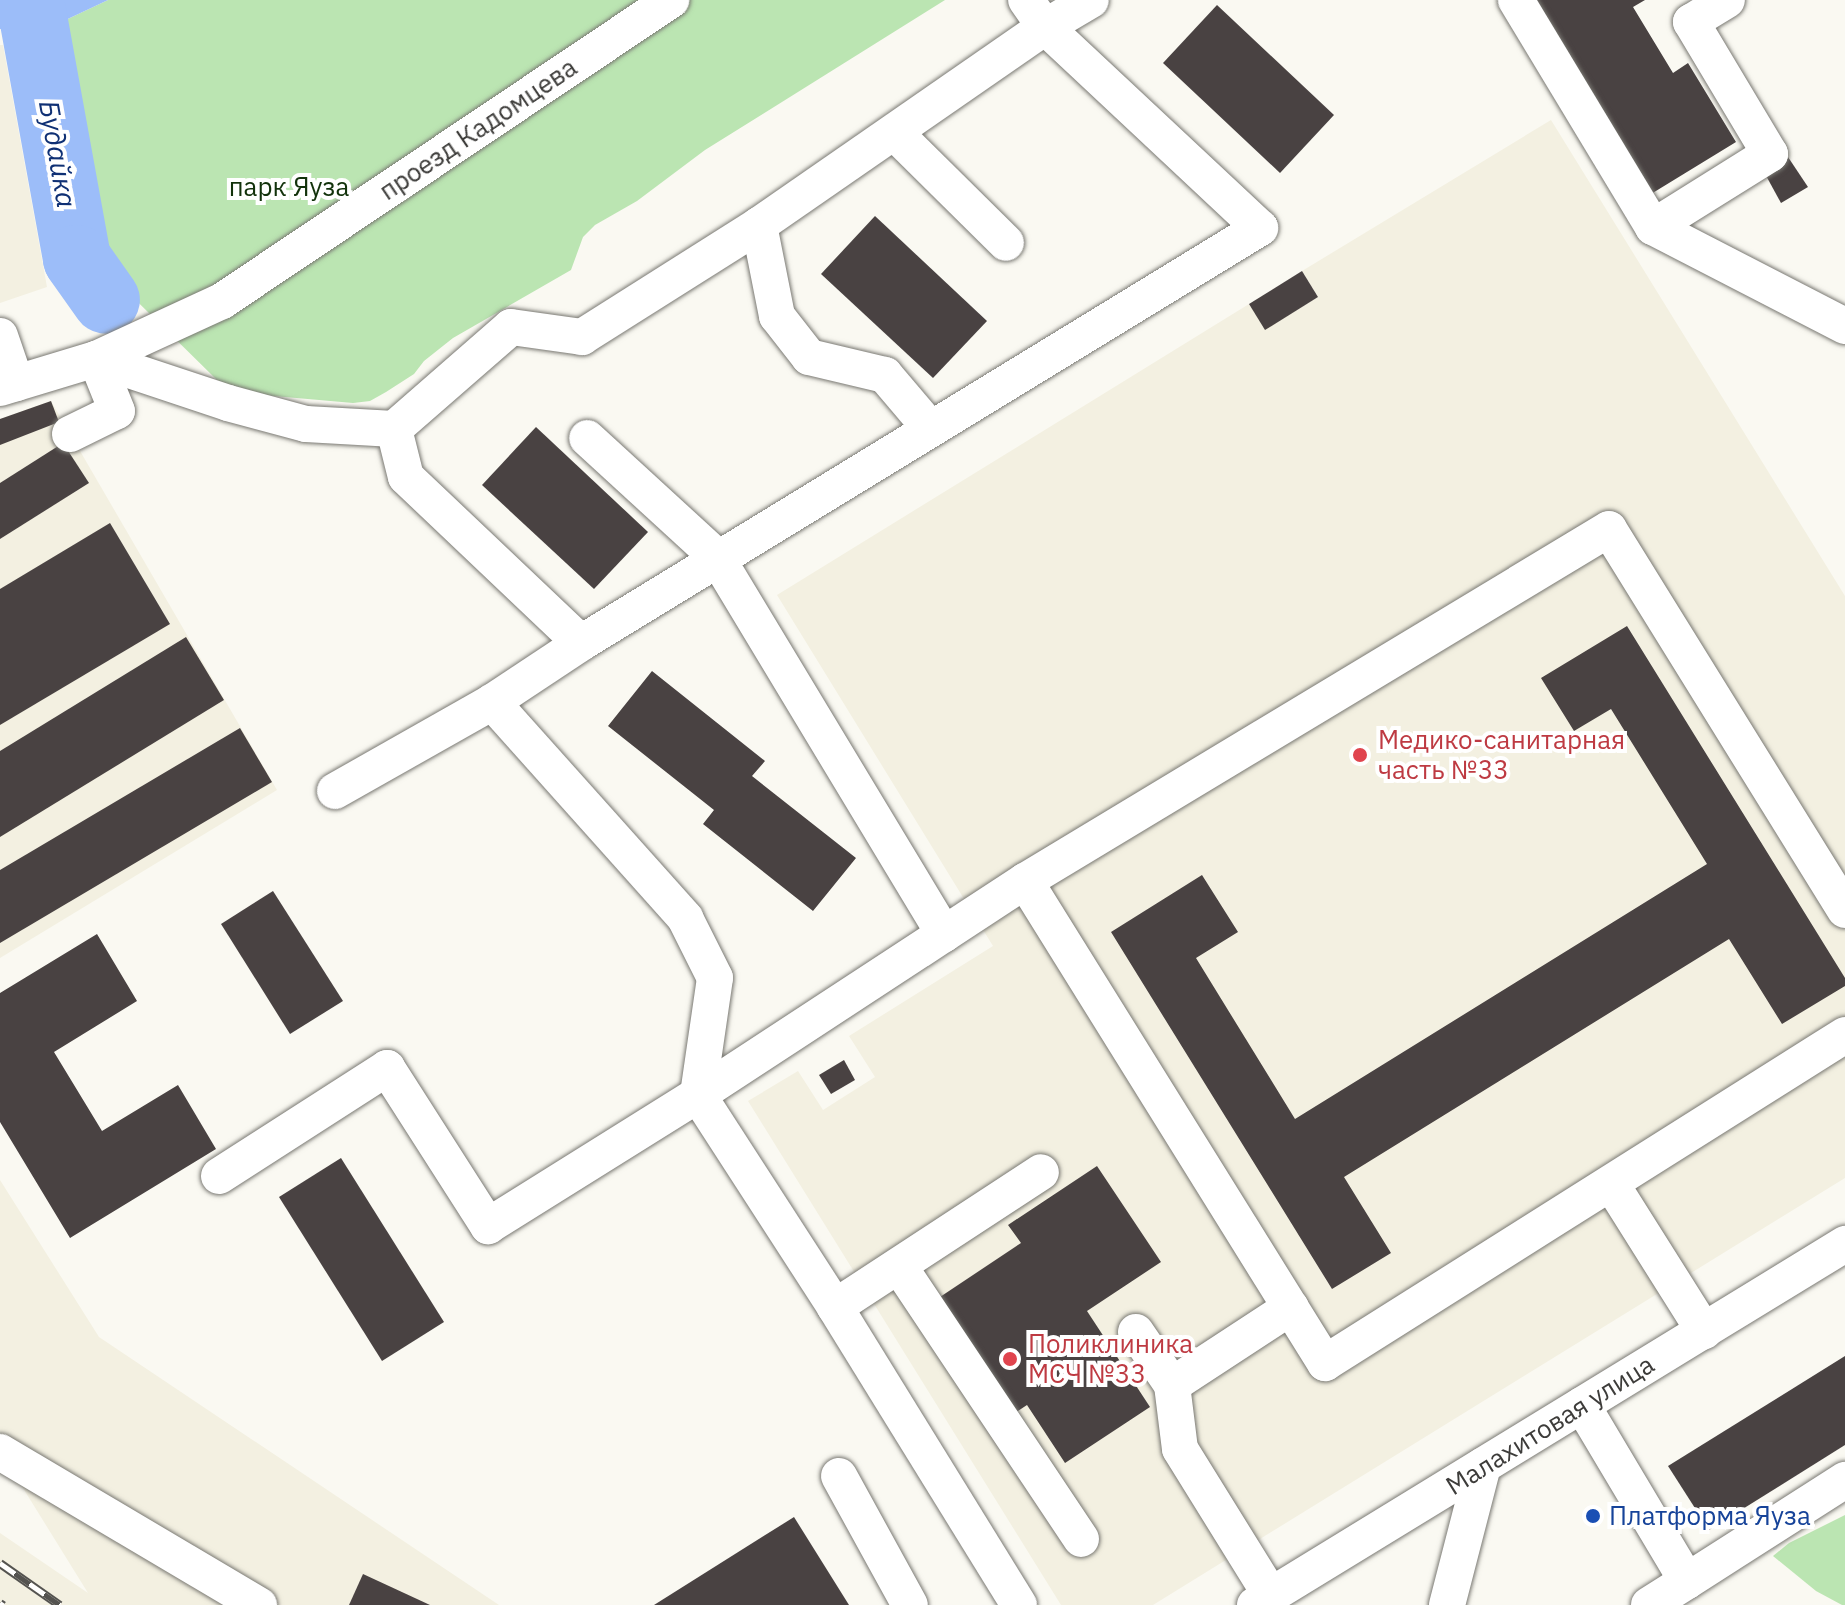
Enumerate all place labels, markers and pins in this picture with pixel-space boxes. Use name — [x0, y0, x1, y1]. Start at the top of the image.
place label: Медико-санитарная часть №33 — [1378, 724, 1625, 786]
marker: Медико-санитарная часть №33 — [1349, 744, 1371, 766]
place label: Поликлиника МСЧ №33 — [1028, 1328, 1193, 1390]
marker: Поликлиника МСЧ №33 — [999, 1348, 1021, 1370]
place label: Платформа Яуза — [1609, 1500, 1811, 1532]
marker: Платформа Яуза — [1584, 1507, 1602, 1525]

